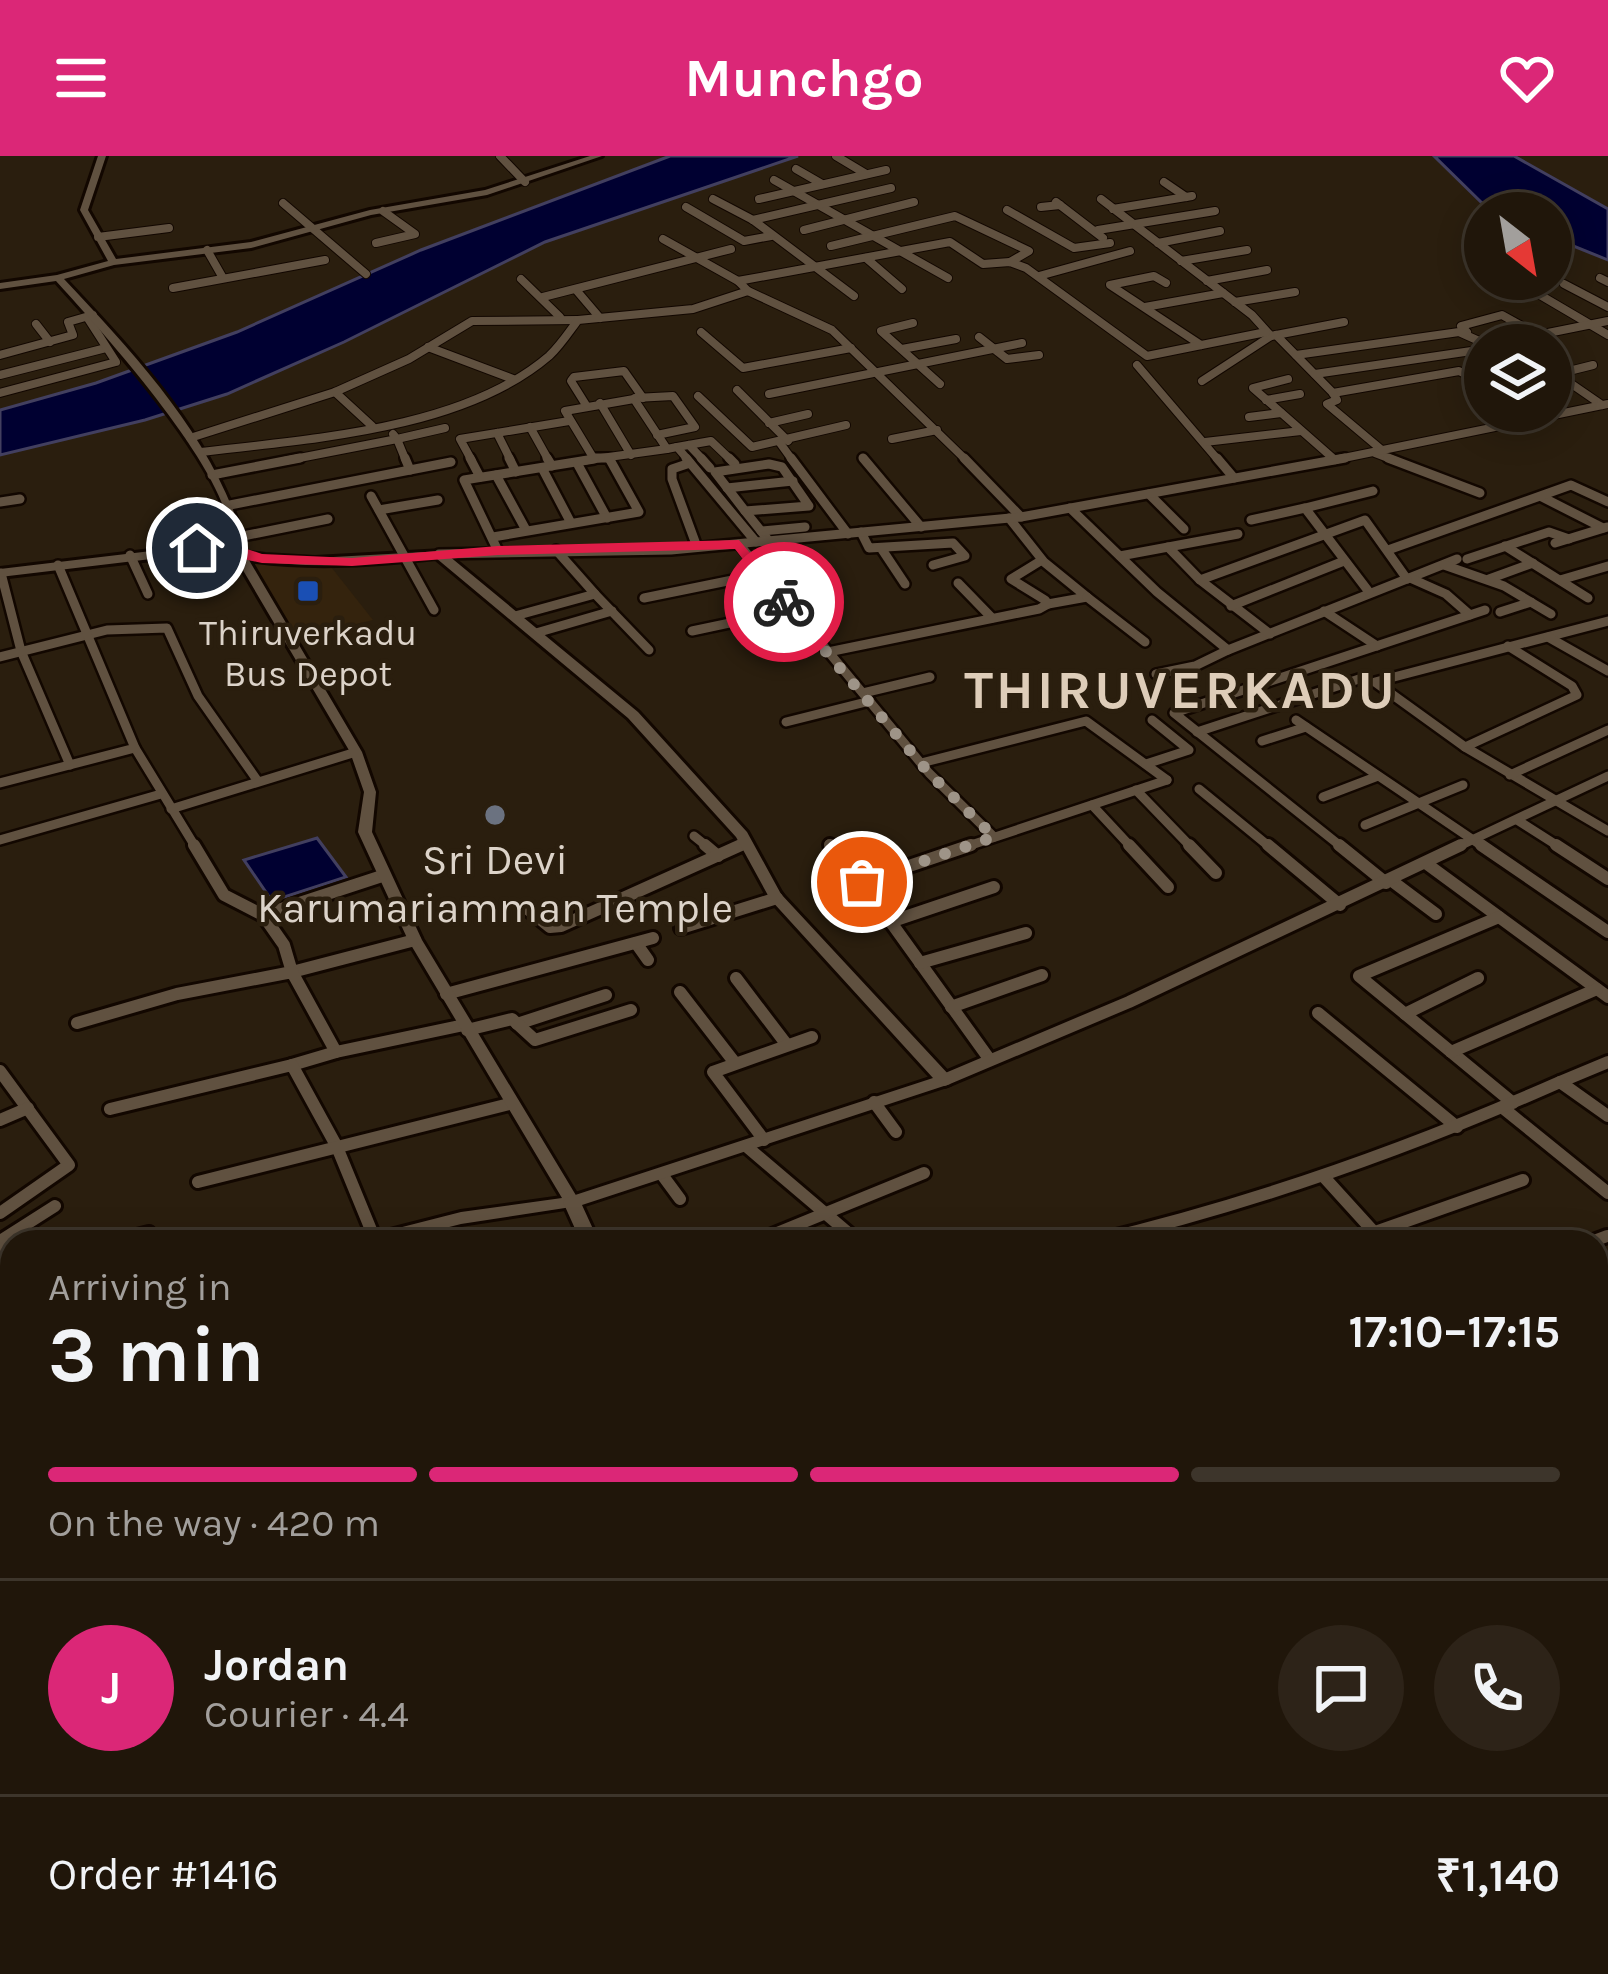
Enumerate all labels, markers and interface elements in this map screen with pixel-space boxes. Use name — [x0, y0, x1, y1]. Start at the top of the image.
icon: menu — [48, 45, 114, 111]
icon: heart — [1494, 45, 1560, 111]
text: Munchgo — [685, 46, 923, 110]
north arrow — [1464, 192, 1572, 300]
map controls — [1464, 192, 1572, 432]
button: layers — [1464, 324, 1572, 432]
pin — [146, 497, 248, 599]
icon: home — [164, 515, 230, 581]
courier — [724, 542, 844, 662]
icon: bike — [751, 569, 817, 635]
marker: Thiruverkadu Bus Depot — [295, 578, 321, 604]
place label: Thiruverkadu Bus Depot — [199, 612, 417, 695]
district label: THIRUVERKADU — [964, 658, 1398, 722]
marker: Sri Devi Karumariamman Temple — [482, 802, 508, 828]
pin — [811, 831, 913, 933]
place label: Sri Devi Karumariamman Temple — [257, 835, 733, 933]
icon: bag — [829, 849, 895, 915]
text: Arriving in — [48, 1264, 231, 1310]
text: 17:10–17:15 — [1349, 1306, 1560, 1358]
text: 3 min — [48, 1309, 264, 1401]
text: On the way · 420 m — [48, 1500, 380, 1546]
button: chat — [1278, 1625, 1404, 1751]
button: phone — [1434, 1625, 1560, 1751]
text: Jordan — [204, 1639, 349, 1691]
text: J — [101, 1662, 121, 1714]
text: Courier · 4.4 — [204, 1691, 409, 1737]
text: Order #1416 — [48, 1848, 279, 1900]
text: ₹1,140 — [1436, 1850, 1560, 1902]

